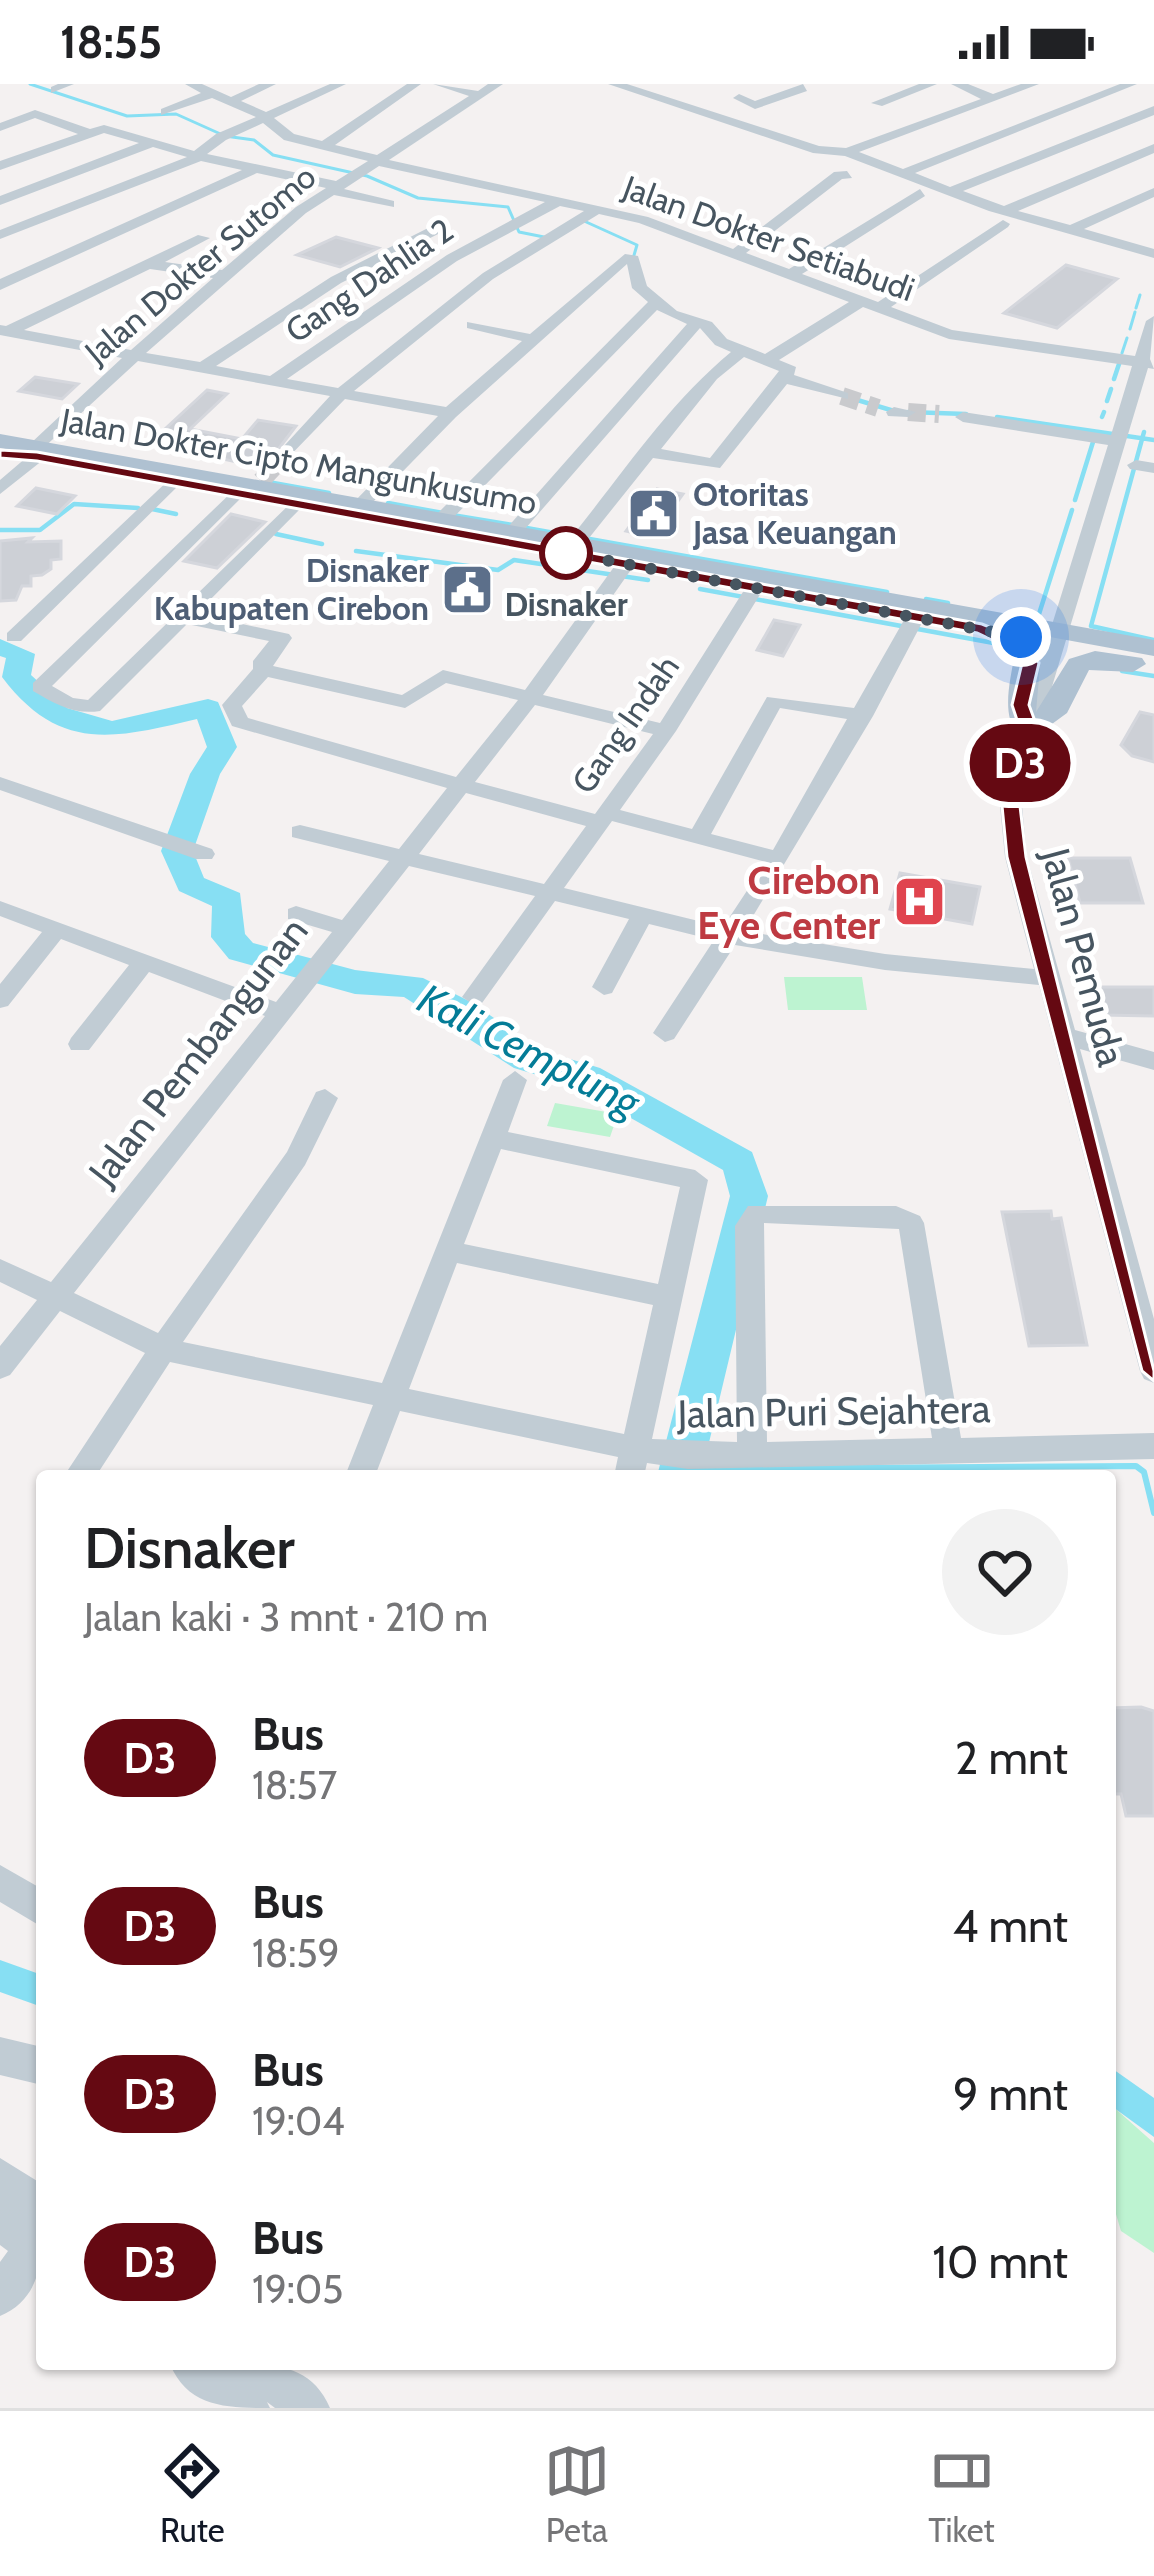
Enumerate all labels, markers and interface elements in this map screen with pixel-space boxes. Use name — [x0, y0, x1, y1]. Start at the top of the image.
text: 18:55 — [60, 15, 162, 69]
street label: Jalan Dokter Sutomo — [76, 156, 323, 373]
street label: Jalan Dokter Setiabudi — [617, 166, 920, 309]
street label: Gang Dahlia 2 — [278, 209, 460, 351]
street label: Jalan Dokter Cipto Mangunkusumo — [57, 399, 540, 523]
place label: Otoritas Jasa Keuangan — [692, 474, 897, 552]
public building icon: Otoritas Jasa Keuangan — [626, 485, 682, 541]
marker: Disnaker — [541, 528, 591, 578]
place label: Disnaker Kabupaten Cirebon — [154, 550, 429, 628]
public building icon: Disnaker Kabupaten Cirebon — [440, 561, 496, 617]
place label: Disnaker — [504, 584, 628, 624]
your location — [991, 607, 1051, 667]
street label: Gang Indah — [563, 647, 687, 801]
line badge: D3 — [966, 724, 1074, 802]
text: D3 — [994, 737, 1046, 789]
street label: Jalan Pemuda — [1032, 842, 1136, 1071]
place label: Cirebon Eye Center — [697, 856, 880, 949]
hospital icon: Cirebon Eye Center — [891, 874, 947, 930]
street label: Jalan Pembangunan — [78, 907, 318, 1195]
water label: Kali Cemplung — [410, 972, 650, 1129]
street label: Jalan Puri Sejahtera — [676, 1384, 991, 1438]
button: heart — [942, 1509, 1068, 1635]
text: Disnaker — [84, 1513, 295, 1582]
text: Jalan kaki · 3 mnt · 210 m — [84, 1593, 488, 1641]
text: Bus — [252, 1707, 324, 1761]
text: 2 mnt — [955, 1731, 1068, 1785]
text: D3 — [124, 1732, 176, 1784]
text: 18:57 — [252, 1761, 337, 1809]
text: Bus — [252, 1875, 324, 1929]
text: 4 mnt — [952, 1899, 1068, 1953]
text: D3 — [124, 1900, 176, 1952]
text: 18:59 — [252, 1929, 340, 1977]
text: Bus — [252, 2043, 324, 2097]
text: 9 mnt — [953, 2067, 1068, 2121]
text: D3 — [124, 2068, 176, 2120]
text: 19:04 — [252, 2097, 345, 2145]
text: Bus — [252, 2211, 324, 2265]
text: 10 mnt — [932, 2235, 1068, 2289]
text: D3 — [124, 2236, 176, 2288]
text: 19:05 — [252, 2265, 343, 2313]
tab: Rute — [159, 2438, 225, 2550]
tab: Peta — [544, 2438, 610, 2550]
tab: Tiket — [928, 2438, 995, 2550]

